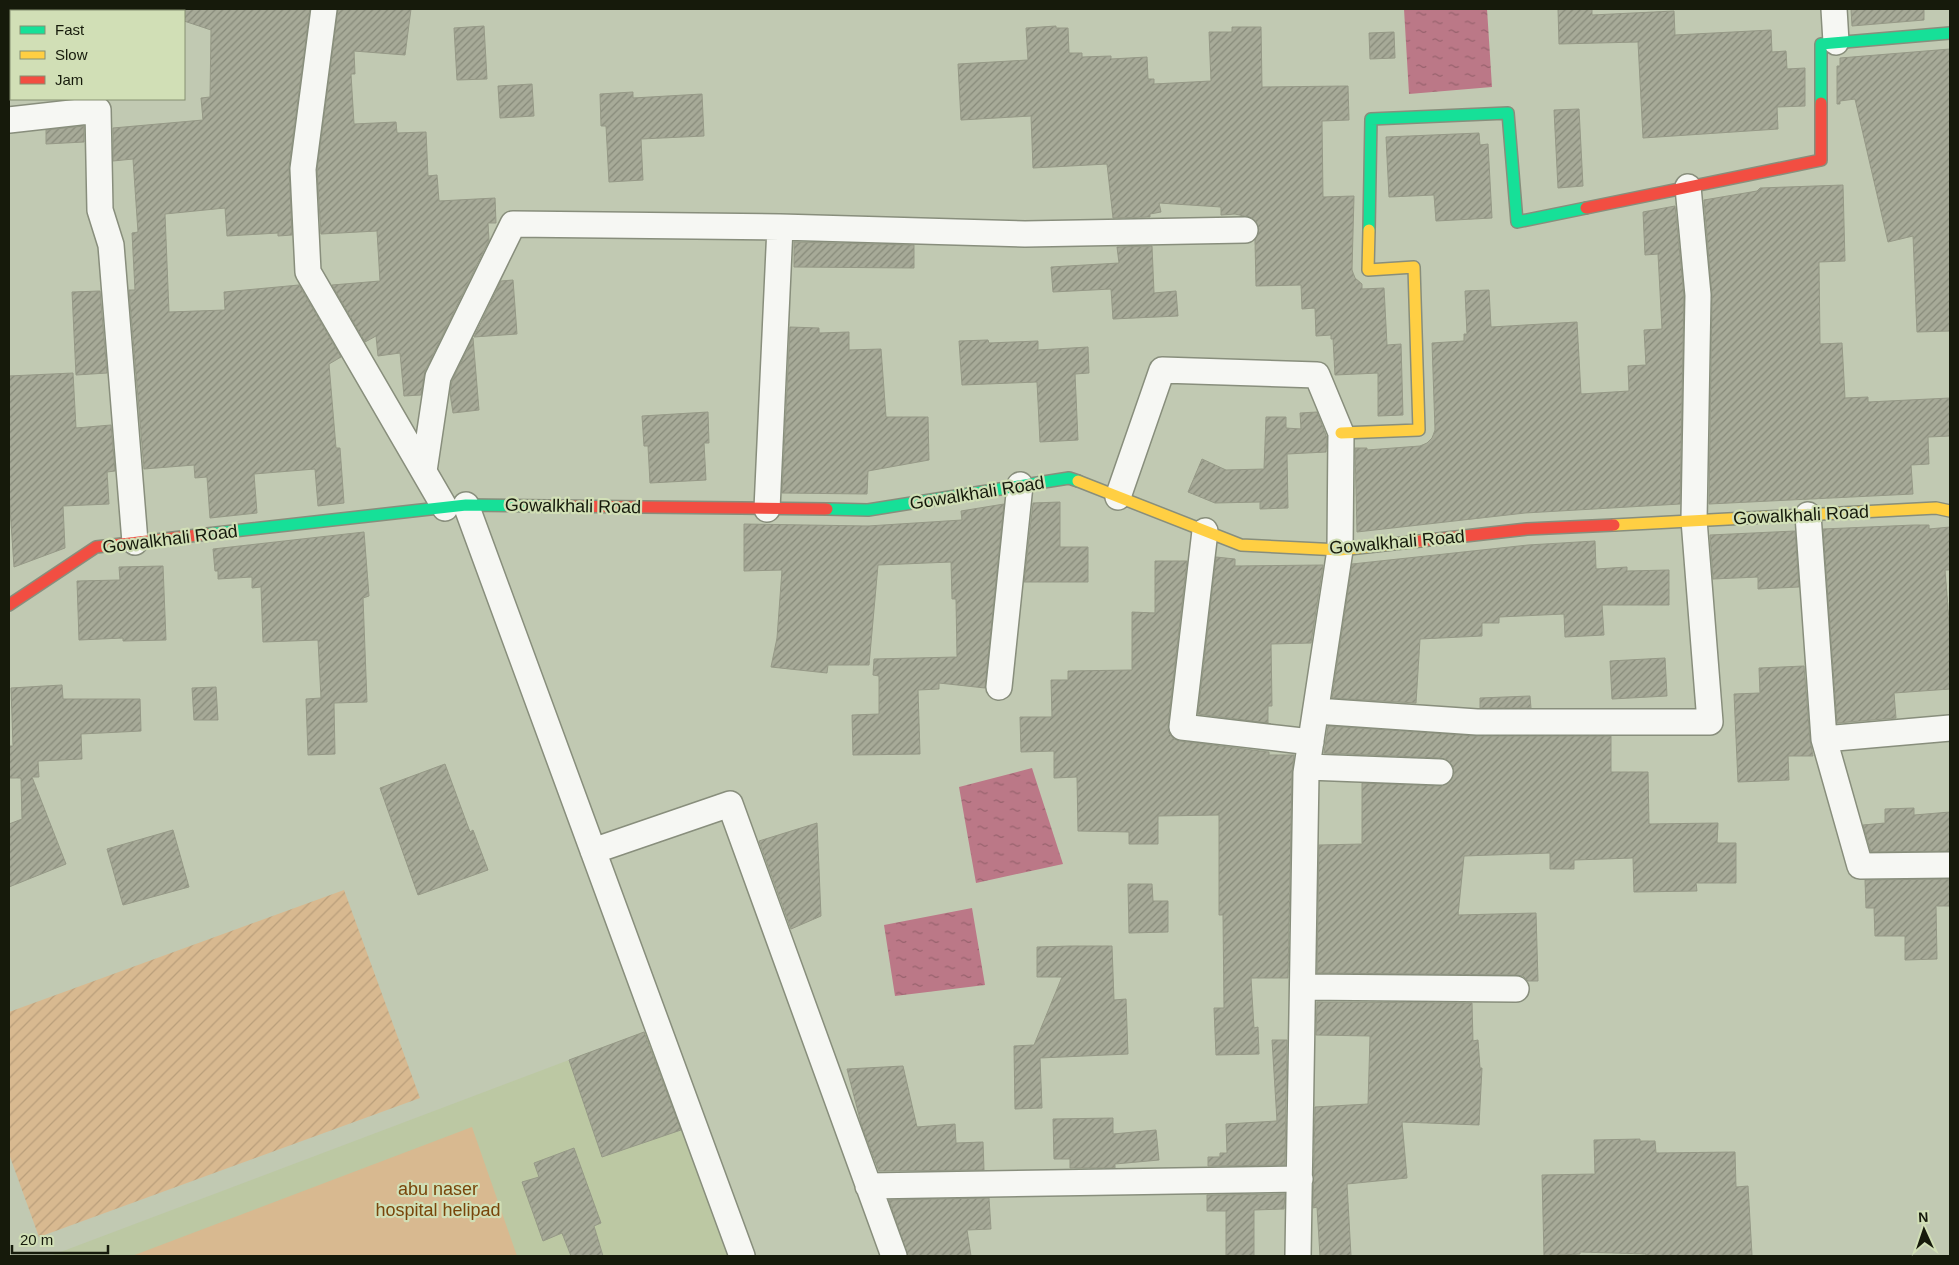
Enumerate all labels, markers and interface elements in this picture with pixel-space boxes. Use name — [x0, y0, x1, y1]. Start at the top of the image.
legend — [10, 10, 185, 100]
text: Fast — [55, 21, 85, 38]
text: Slow — [55, 46, 88, 63]
text: Jam — [55, 71, 83, 88]
street label: Gowalkhali Road — [908, 472, 1046, 514]
street label: Gowalkhali Road — [505, 495, 641, 517]
street label: Gowalkhali Road — [1733, 501, 1869, 529]
street label: Gowalkhali Road — [101, 521, 239, 557]
street label: Gowalkhali Road — [1328, 526, 1466, 558]
park label: abu naser hospital helipad — [375, 1179, 501, 1220]
north arrow — [1899, 1205, 1949, 1255]
text: N — [1918, 1209, 1929, 1225]
scale bar — [12, 1222, 109, 1254]
text: 20 m — [20, 1231, 53, 1248]

